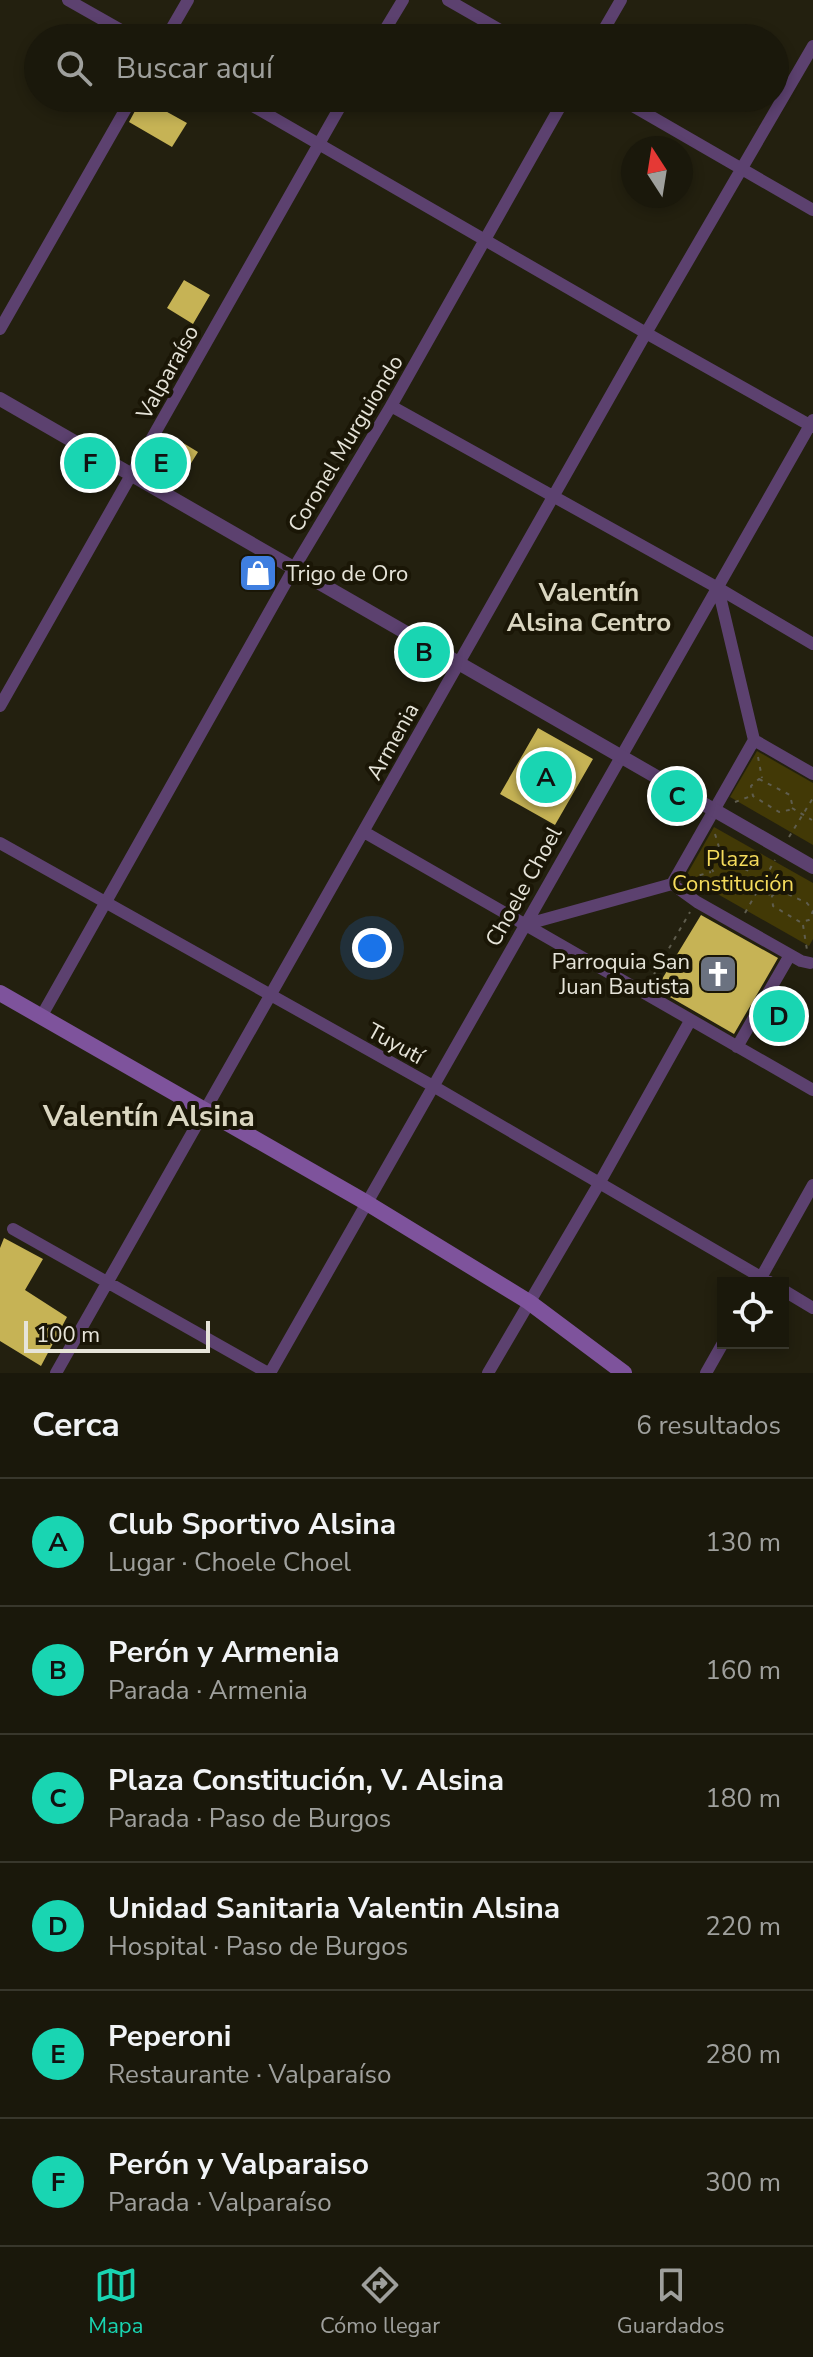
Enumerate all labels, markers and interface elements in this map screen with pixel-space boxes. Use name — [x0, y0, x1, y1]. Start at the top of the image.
search box — [24, 24, 789, 112]
icon: search — [52, 46, 96, 90]
text: Buscar aquí — [116, 48, 273, 89]
north arrow — [621, 136, 693, 208]
street label: Valparaíso — [129, 320, 206, 426]
street label: Coronel Murguiondo — [281, 349, 411, 538]
pin: F — [64, 433, 116, 493]
pin: E — [135, 433, 187, 493]
shop icon: Trigo de Oro — [237, 552, 279, 594]
place label: Trigo de Oro — [286, 559, 408, 589]
district label: Valentín Alsina Centro — [507, 575, 671, 640]
pin: B — [398, 622, 450, 682]
street label: Armenia — [359, 698, 426, 785]
pin: A — [520, 747, 572, 807]
pin: C — [651, 766, 703, 826]
street label: Choele Choel — [479, 821, 569, 952]
park label: Plaza Constitución — [672, 844, 794, 899]
your location — [352, 928, 392, 968]
place label: Parroquia San Juan Bautista — [552, 947, 690, 1002]
church icon: Parroquia San Juan Bautista — [697, 953, 739, 995]
pin: D — [753, 986, 805, 1046]
street label: Tuyutí — [362, 1016, 431, 1073]
district label: Valentín Alsina — [42, 1096, 255, 1137]
map controls — [717, 1277, 789, 1349]
button: locate — [717, 1277, 789, 1349]
scale bar — [24, 1317, 210, 1353]
text: 100 m — [36, 1320, 100, 1350]
text: Cerca — [32, 1402, 120, 1448]
text: 6 resultados — [636, 1408, 781, 1443]
text: Club Sportivo Alsina — [108, 1504, 396, 1545]
text: A — [48, 1525, 68, 1560]
text: 130 m — [705, 1525, 781, 1560]
text: Lugar · Choele Choel — [108, 1545, 351, 1580]
text: Perón y Armenia — [108, 1632, 340, 1673]
text: B — [49, 1653, 67, 1688]
text: 160 m — [705, 1653, 781, 1688]
text: Parada · Armenia — [108, 1673, 308, 1708]
text: Plaza Constitución, V. Alsina — [108, 1760, 504, 1801]
text: C — [49, 1781, 67, 1816]
text: 180 m — [705, 1781, 781, 1816]
text: Parada · Paso de Burgos — [108, 1801, 391, 1836]
text: Unidad Sanitaria Valentin Alsina — [108, 1888, 560, 1929]
text: D — [48, 1909, 68, 1944]
text: 220 m — [705, 1909, 781, 1944]
text: Hospital · Paso de Burgos — [108, 1929, 408, 1964]
text: Peperoni — [108, 2016, 231, 2057]
text: E — [50, 2037, 66, 2072]
text: 280 m — [705, 2037, 781, 2072]
text: Restaurante · Valparaíso — [108, 2057, 391, 2092]
text: Perón y Valparaiso — [108, 2144, 369, 2185]
text: F — [51, 2165, 65, 2200]
text: 300 m — [705, 2165, 781, 2200]
text: Parada · Valparaíso — [108, 2185, 332, 2220]
tab: Mapa — [88, 2263, 143, 2341]
tab: Cómo llegar — [320, 2263, 440, 2341]
tab: Guardados — [617, 2263, 725, 2341]

